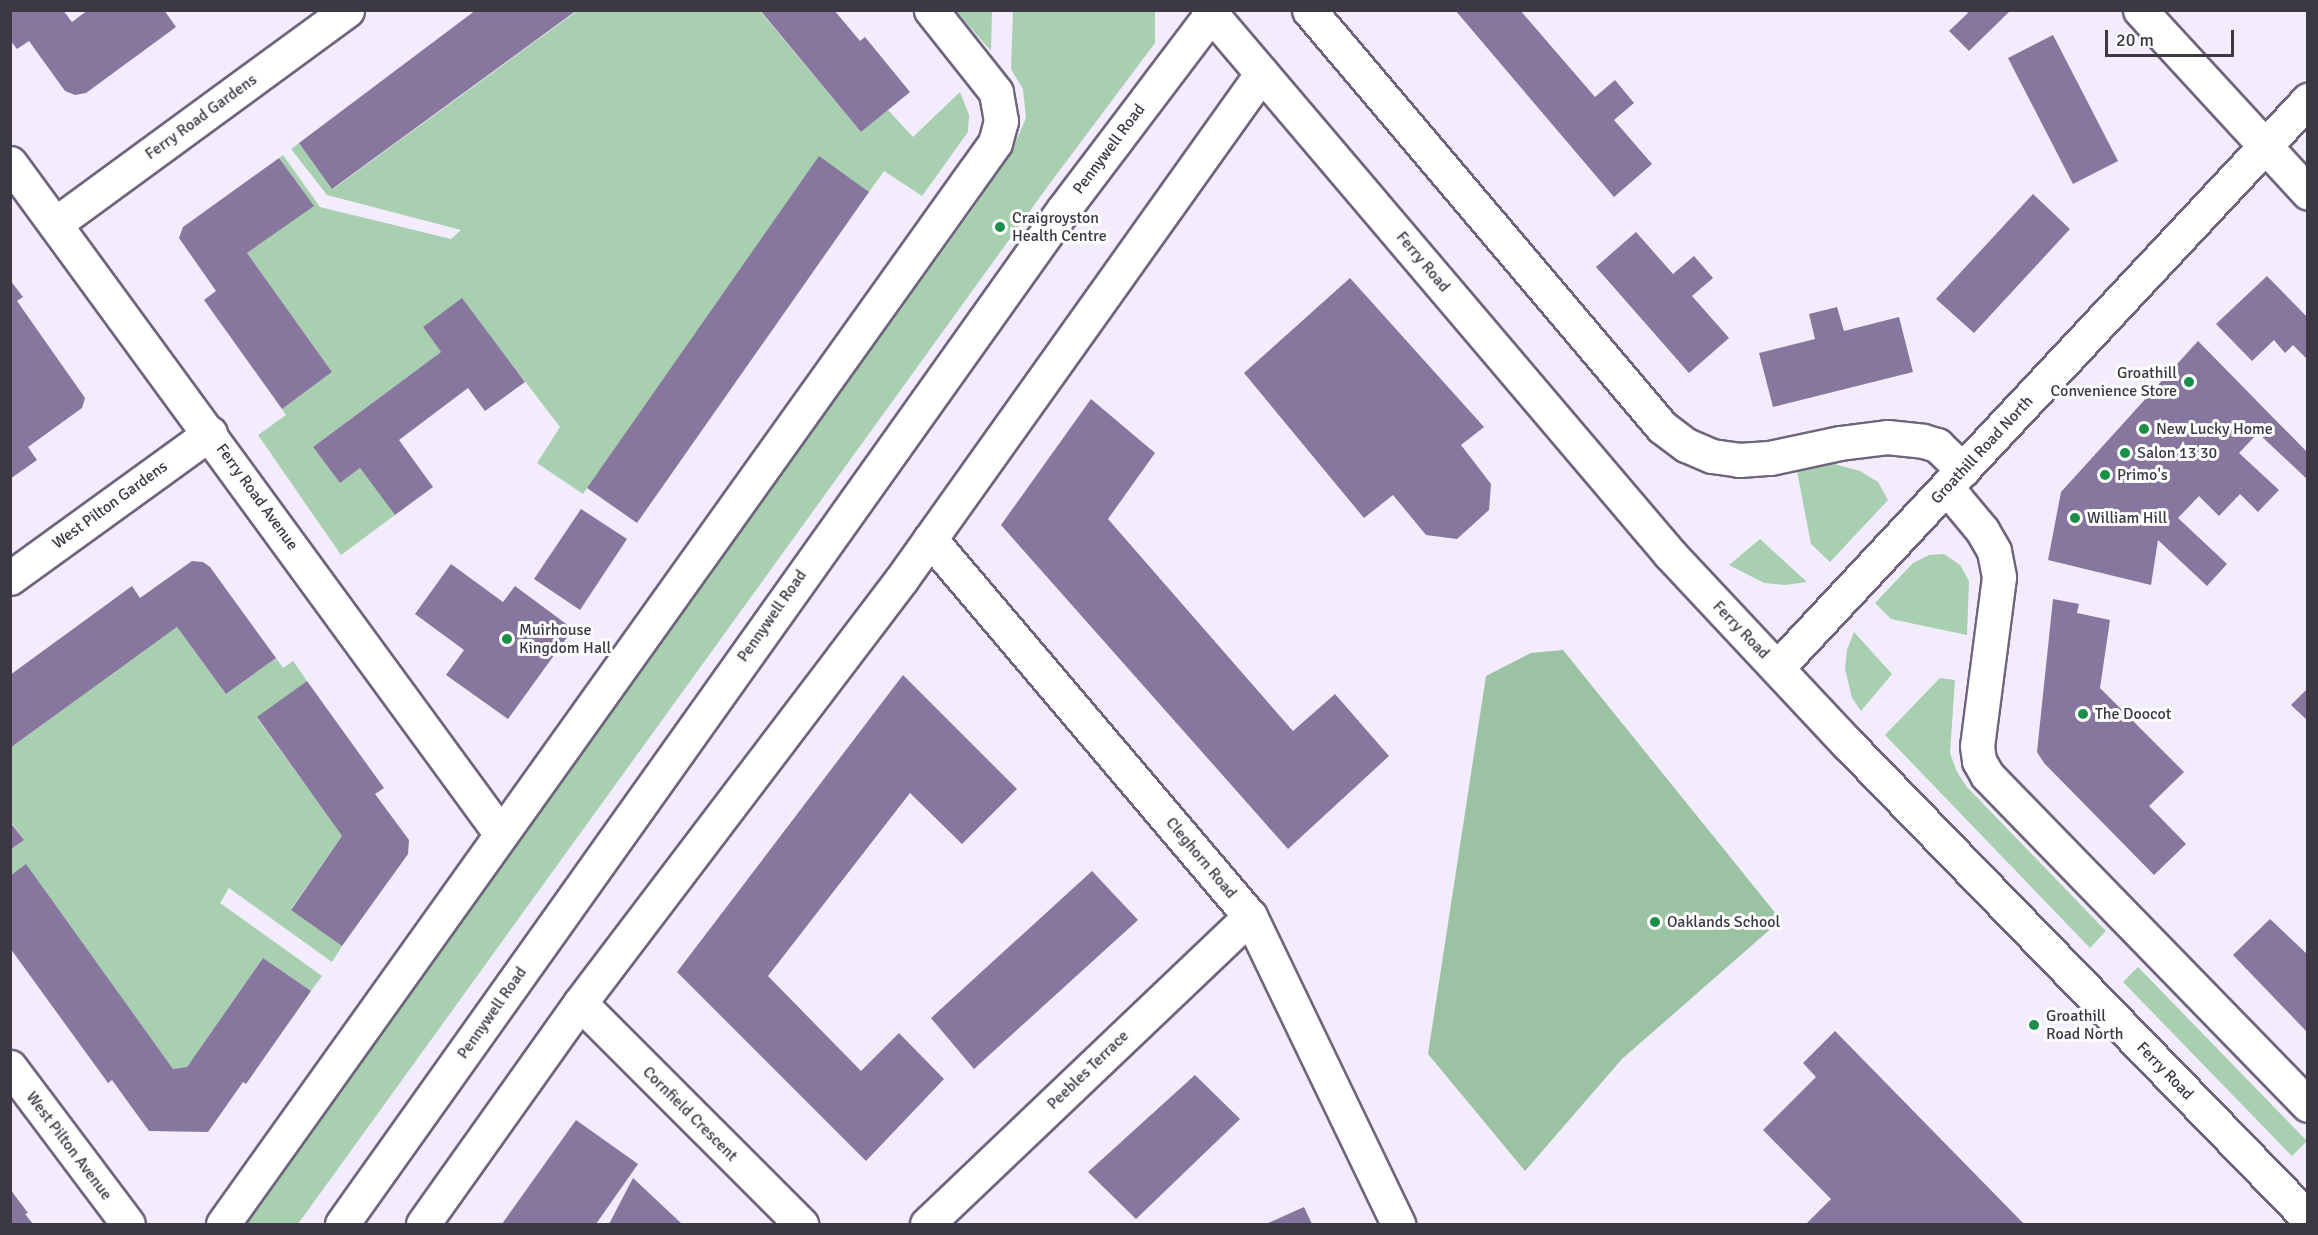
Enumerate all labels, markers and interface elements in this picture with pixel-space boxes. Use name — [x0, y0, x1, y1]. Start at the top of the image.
scale bar — [2108, 18, 2237, 56]
text: 20 m — [2116, 29, 2154, 51]
street label: Ferry Road Gardens — [141, 70, 261, 164]
street label: Pennywell Road — [1069, 100, 1149, 198]
place label: Craigroyston Health Centre — [1012, 208, 1107, 246]
marker: Craigroyston Health Centre — [993, 220, 1007, 234]
street label: Ferry Road — [1392, 228, 1454, 296]
place label: Groathill Convenience Store — [2051, 363, 2177, 401]
marker: Groathill Convenience Store — [2182, 375, 2196, 389]
street label: Groathill Road North — [1927, 392, 2037, 508]
place label: New Lucky Home — [2156, 419, 2273, 439]
marker: New Lucky Home — [2137, 422, 2151, 436]
street label: Ferry Road Avenue — [212, 440, 302, 554]
place label: Salon 13 30 — [2137, 443, 2217, 463]
marker: Salon 13 30 — [2118, 446, 2132, 460]
street label: West Pilton Gardens — [49, 457, 171, 553]
place label: Primo's — [2117, 465, 2168, 485]
marker: Primo's — [2098, 468, 2112, 482]
place label: William Hill — [2087, 508, 2167, 528]
marker: William Hill — [2068, 511, 2082, 525]
street label: Pennywell Road — [733, 566, 811, 666]
street label: Ferry Road — [1709, 597, 1773, 663]
place label: Muirhouse Kingdom Hall — [519, 620, 611, 658]
marker: Muirhouse Kingdom Hall — [500, 632, 514, 646]
place label: The Doocot — [2095, 704, 2171, 724]
marker: The Doocot — [2076, 707, 2090, 721]
street label: Cleghorn Road — [1161, 814, 1241, 902]
place label: Oaklands School — [1667, 912, 1780, 932]
marker: Oaklands School — [1648, 915, 1662, 929]
street label: Pennywell Road — [453, 963, 531, 1063]
place label: Groathill Road North — [2046, 1006, 2123, 1044]
marker: Groathill Road North — [2027, 1018, 2041, 1032]
street label: Peebles Terrace — [1043, 1026, 1133, 1114]
street label: Ferry Road — [2133, 1038, 2197, 1104]
street label: Cornfield Crescent — [639, 1063, 741, 1165]
street label: West Pilton Avenue — [22, 1088, 116, 1204]

